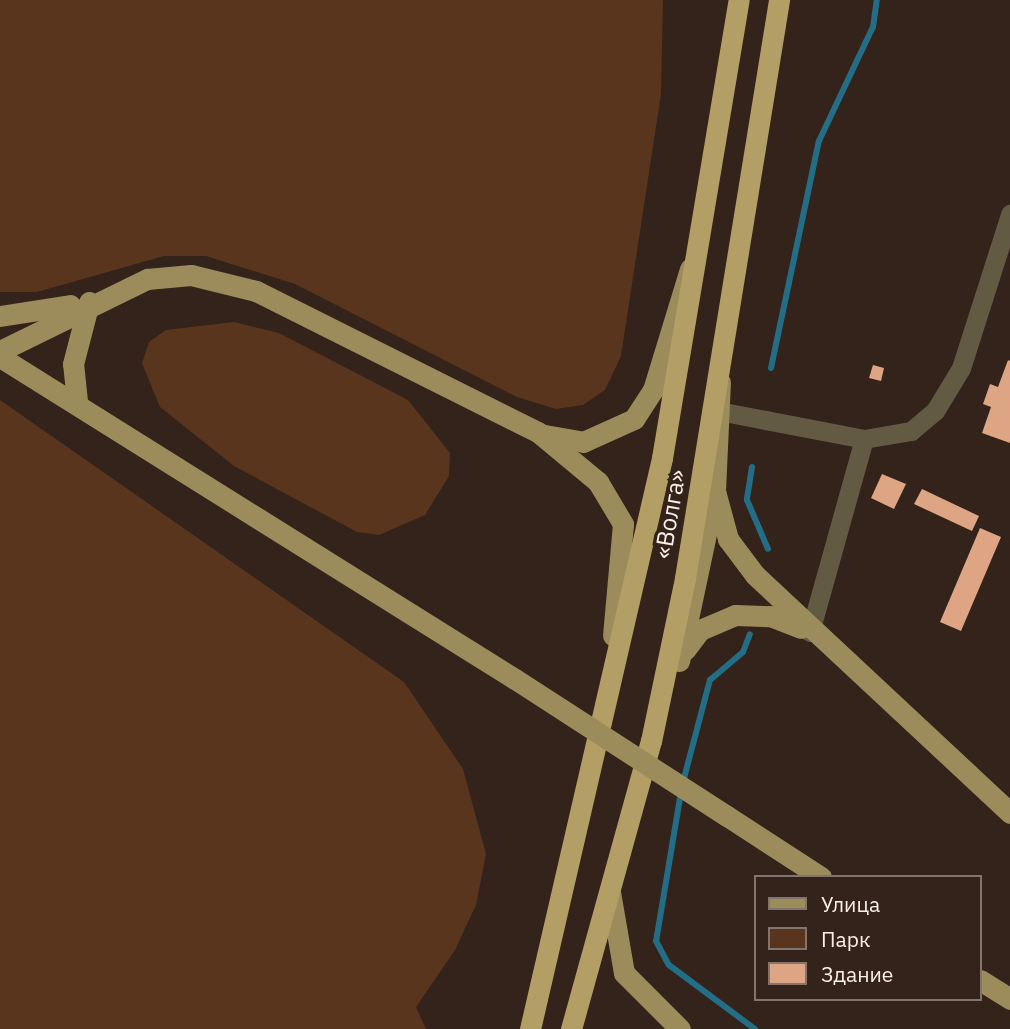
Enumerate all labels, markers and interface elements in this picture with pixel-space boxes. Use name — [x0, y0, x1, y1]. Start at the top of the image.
street label: «Волга» — [648, 467, 692, 561]
legend — [754, 875, 982, 1001]
text: Улица — [821, 890, 880, 918]
text: Парк — [821, 925, 871, 953]
text: Здание — [821, 960, 893, 988]

